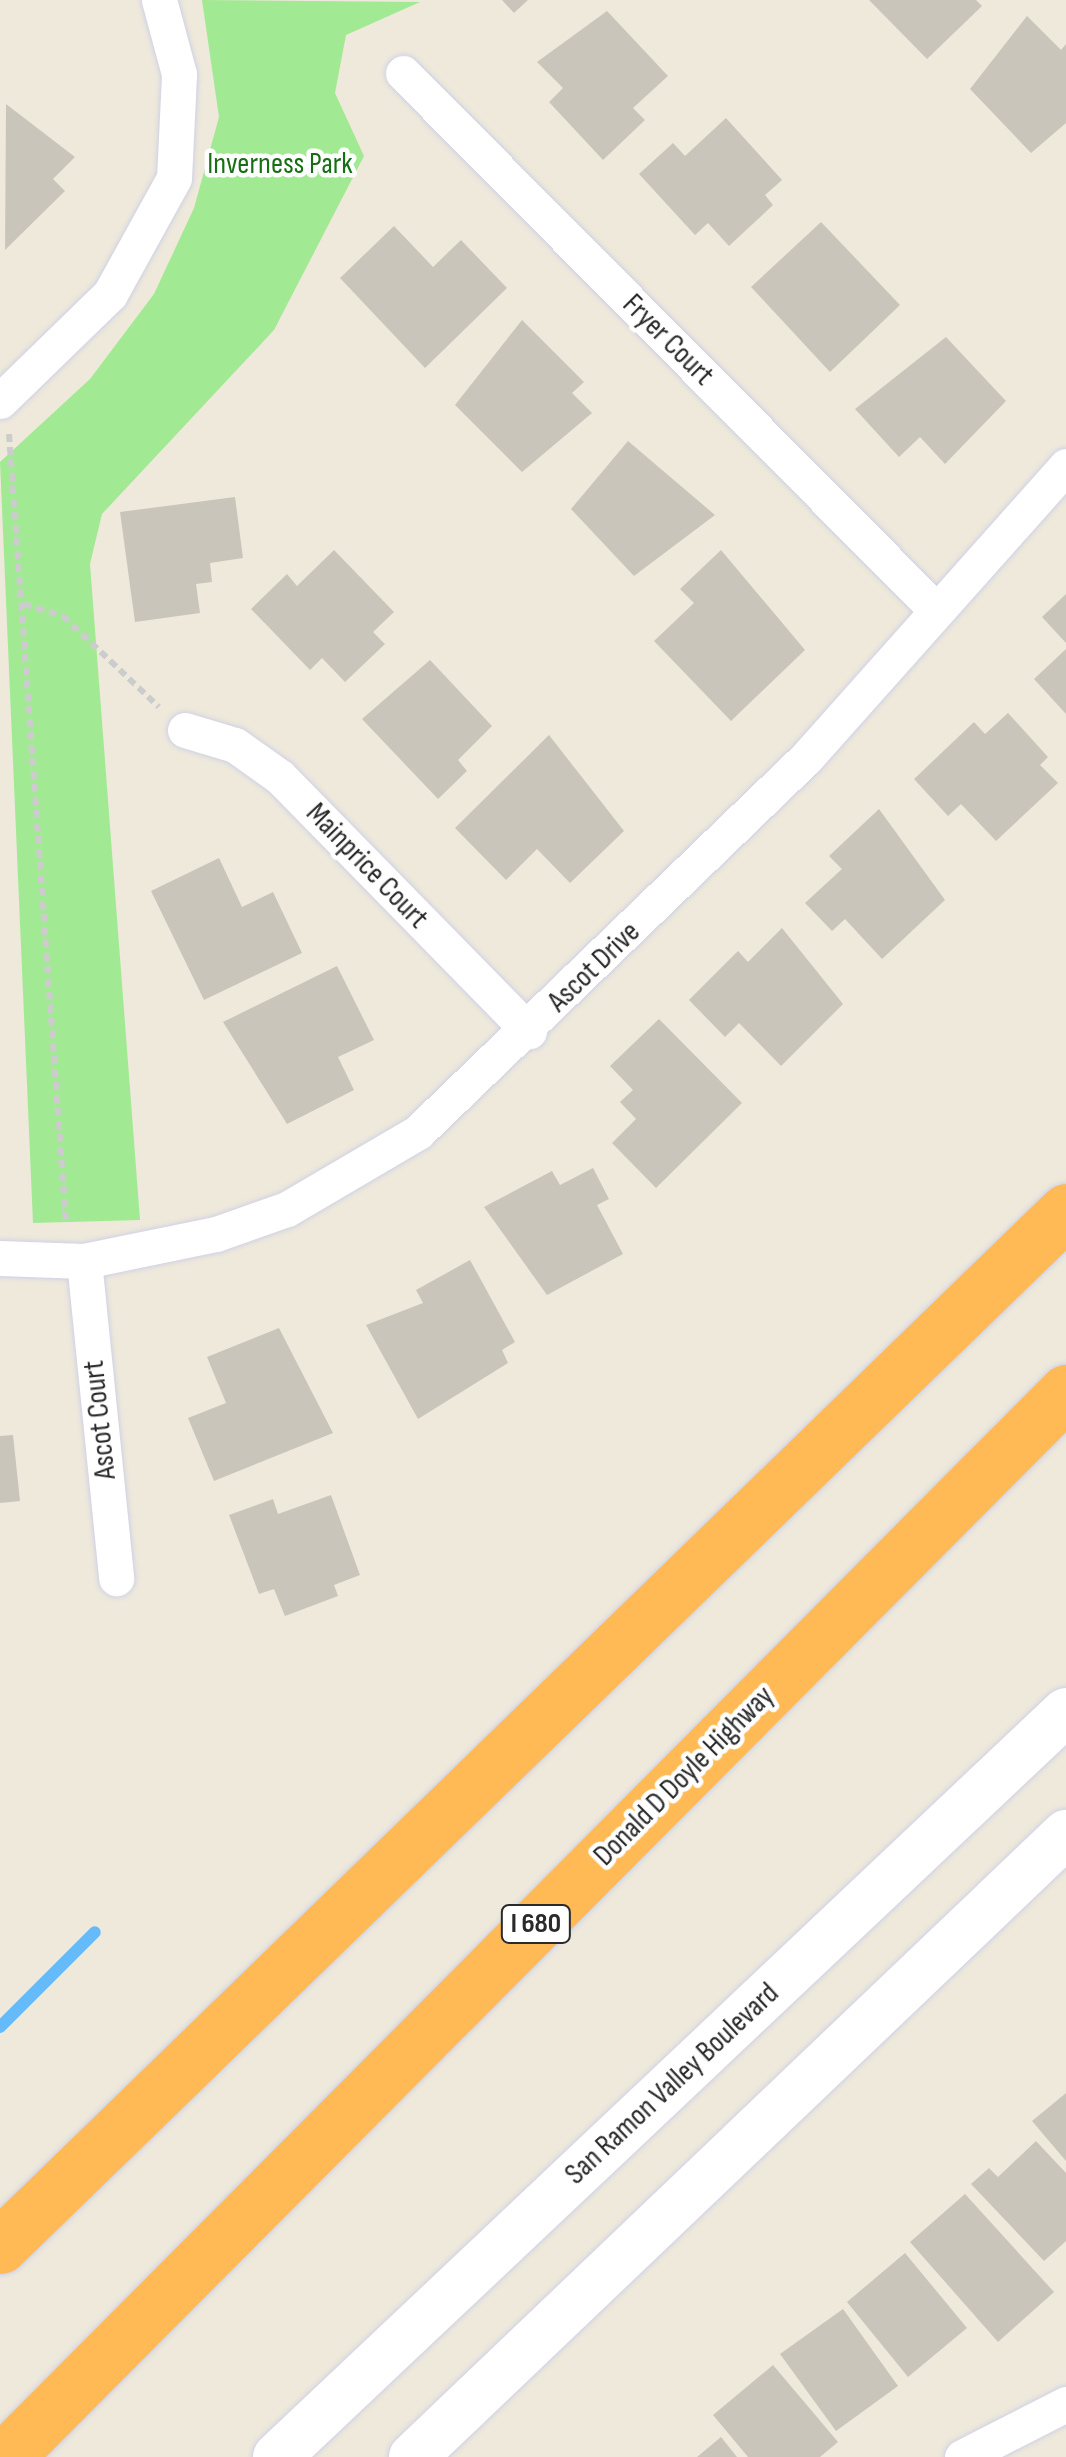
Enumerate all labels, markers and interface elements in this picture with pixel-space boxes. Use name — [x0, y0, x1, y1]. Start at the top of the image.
park label: Inverness Park — [207, 146, 353, 182]
street label: Fryer Court — [615, 287, 721, 393]
street label: Mainprice Court — [298, 796, 436, 936]
street label: Ascot Drive — [540, 914, 648, 1020]
street label: Ascot Court — [76, 1359, 124, 1481]
street label: Donald D Doyle Highway — [586, 1678, 782, 1874]
road number: I 680 — [498, 1901, 574, 1947]
street label: San Ramon Valley Boulevard — [558, 1976, 786, 2192]

